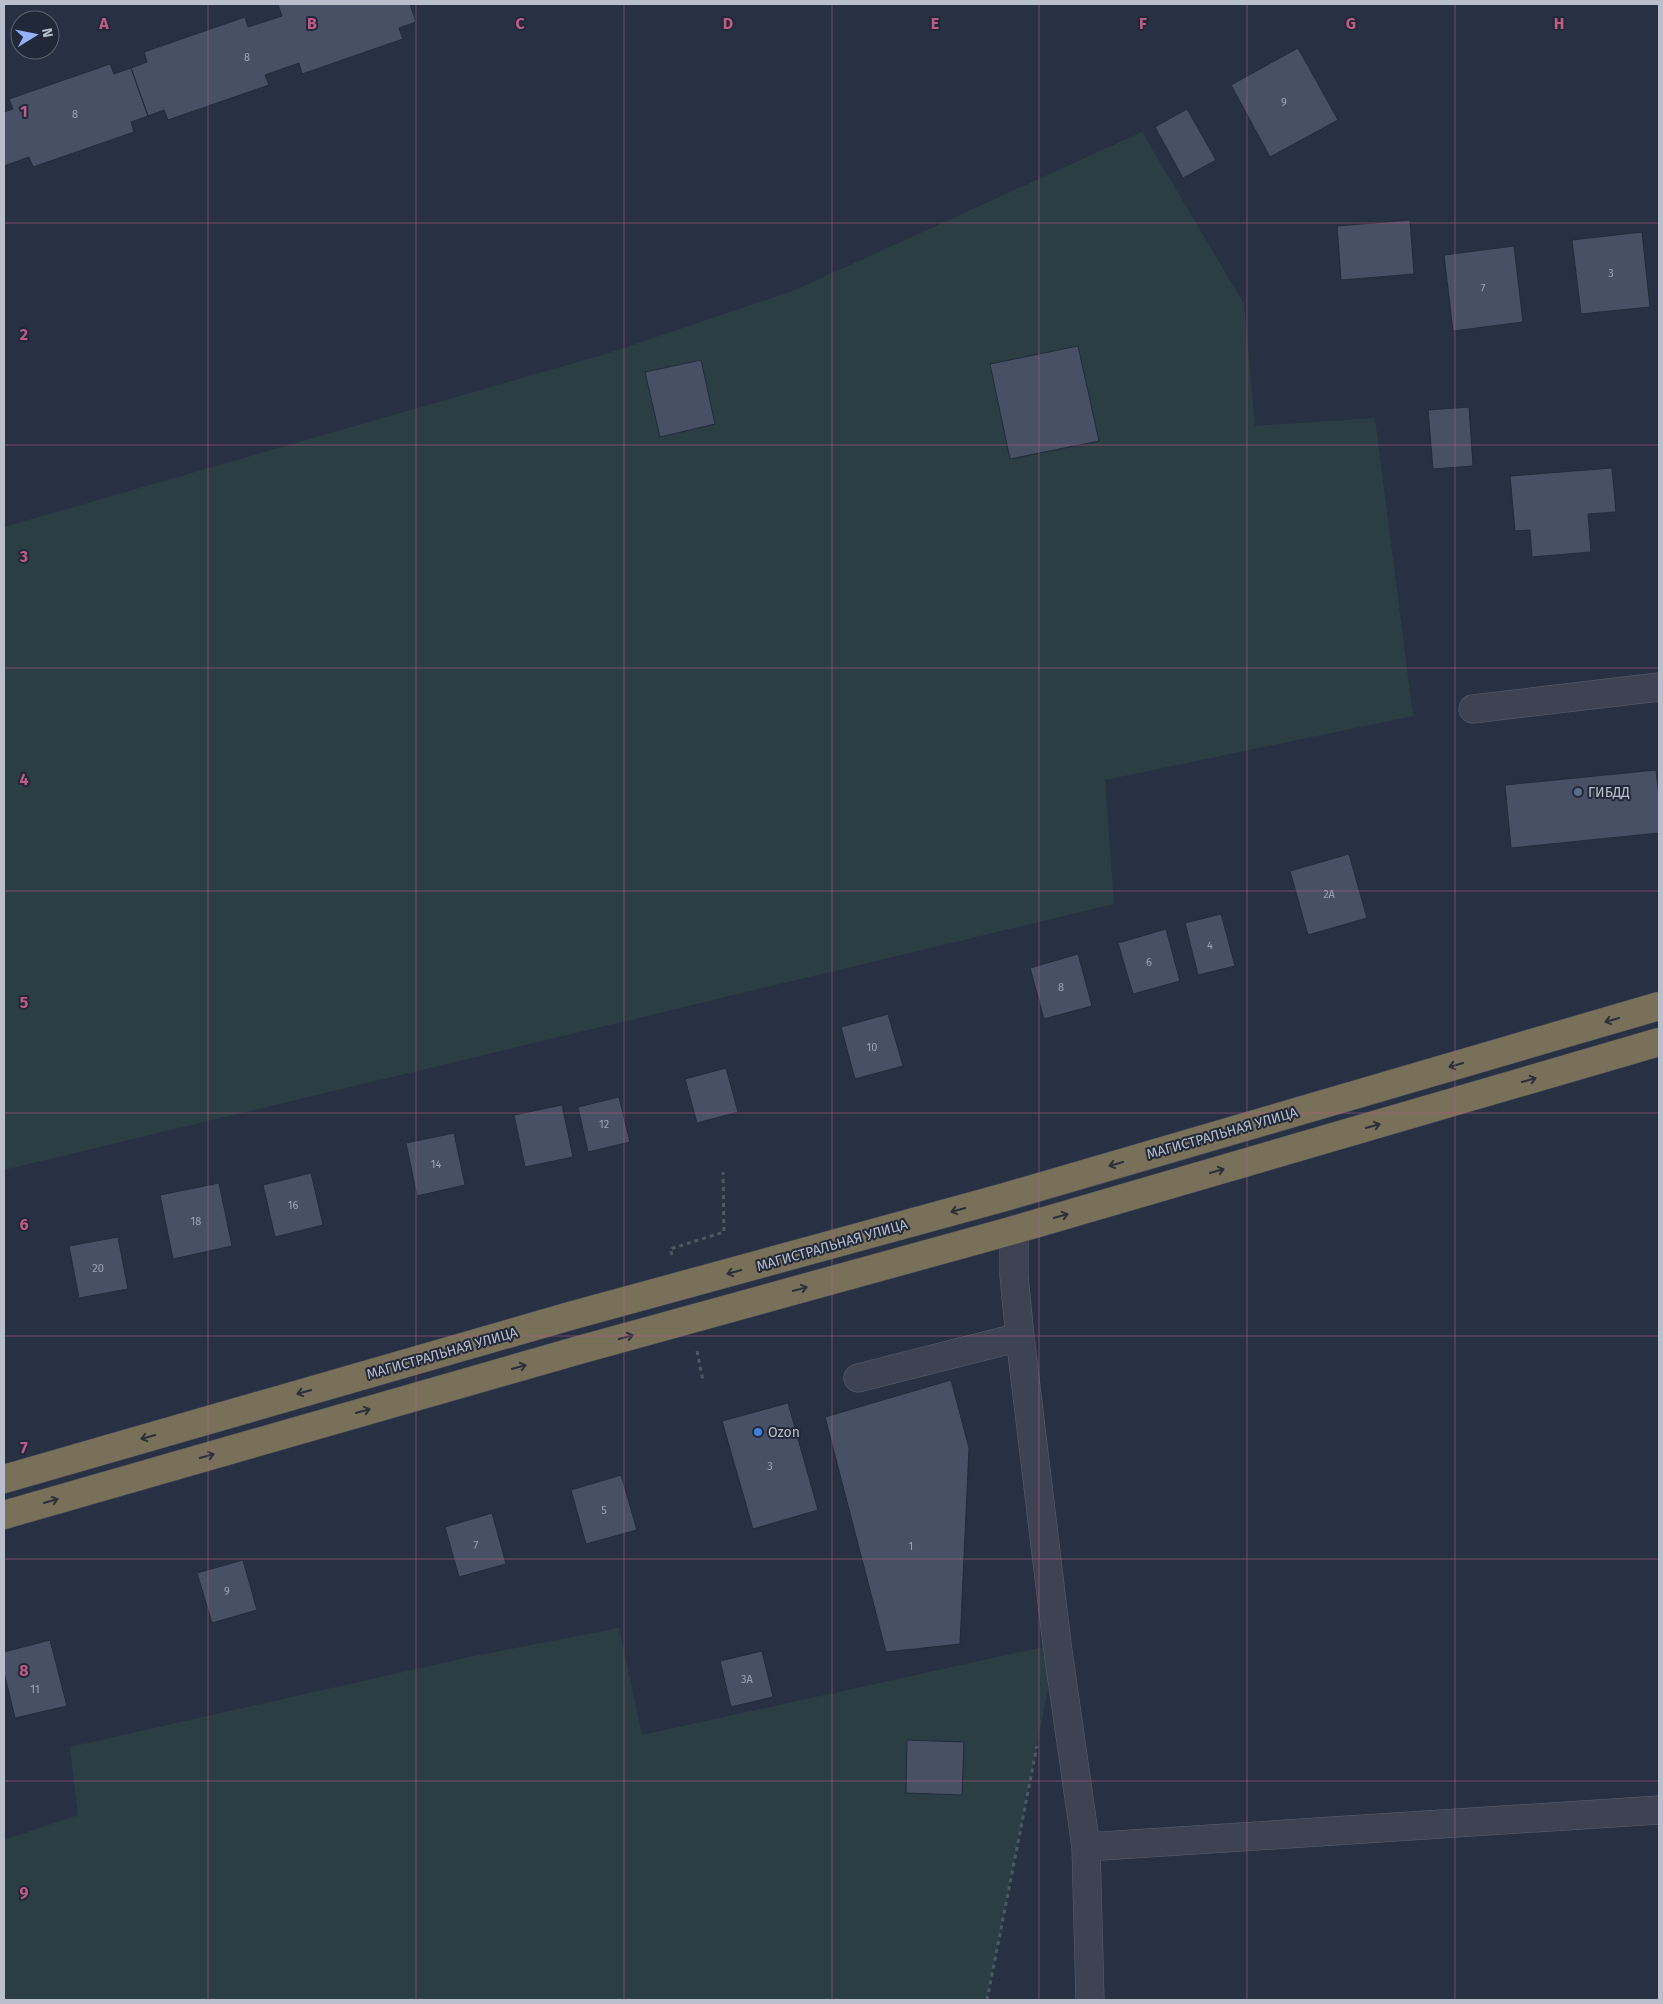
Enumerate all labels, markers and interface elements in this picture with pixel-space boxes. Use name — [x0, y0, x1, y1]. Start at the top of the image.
north arrow — [10, 10, 60, 60]
text: A — [98, 14, 109, 33]
text: B — [307, 14, 317, 33]
text: C — [515, 14, 525, 33]
text: D — [723, 14, 733, 33]
text: E — [931, 14, 939, 33]
text: F — [1139, 14, 1147, 33]
text: G — [1346, 14, 1356, 33]
text: H — [1554, 14, 1564, 33]
text: N — [38, 27, 56, 39]
house number: 8 — [244, 51, 250, 64]
house number: 9 — [1281, 96, 1287, 109]
text: 1 — [20, 102, 28, 121]
house number: 8 — [72, 108, 78, 121]
house number: 3 — [1608, 267, 1614, 280]
house number: 7 — [1481, 282, 1486, 295]
text: 2 — [20, 325, 28, 344]
text: 3 — [19, 547, 28, 566]
text: 4 — [19, 770, 29, 789]
place label: ГИБДД — [1588, 784, 1630, 801]
marker: ГИБДД — [1572, 786, 1584, 798]
house number: 2А — [1323, 888, 1336, 901]
house number: 4 — [1207, 939, 1213, 952]
house number: 6 — [1146, 956, 1152, 969]
house number: 8 — [1058, 981, 1064, 994]
text: 5 — [20, 993, 29, 1012]
one-way arrow — [1605, 1015, 1621, 1025]
house number: 10 — [867, 1041, 877, 1054]
one-way arrow — [1449, 1061, 1465, 1071]
one-way arrow — [1521, 1075, 1537, 1085]
street label: МАГИСТРАЛЬНАЯ УЛИЦА — [1145, 1104, 1300, 1163]
house number: 12 — [599, 1118, 609, 1131]
one-way arrow — [1364, 1120, 1380, 1130]
house number: 14 — [431, 1158, 441, 1171]
one-way arrow — [1108, 1160, 1124, 1170]
one-way arrow — [1208, 1165, 1224, 1175]
house number: 16 — [288, 1199, 298, 1212]
one-way arrow — [950, 1205, 966, 1215]
one-way arrow — [1052, 1211, 1068, 1221]
text: 6 — [19, 1215, 29, 1234]
house number: 18 — [191, 1215, 201, 1228]
street label: МАГИСТРАЛЬНАЯ УЛИЦА — [755, 1216, 910, 1275]
house number: 20 — [92, 1262, 104, 1275]
one-way arrow — [726, 1268, 742, 1277]
one-way arrow — [792, 1283, 808, 1293]
street label: МАГИСТРАЛЬНАЯ УЛИЦА — [365, 1324, 520, 1383]
one-way arrow — [618, 1331, 634, 1341]
one-way arrow — [511, 1361, 527, 1371]
one-way arrow — [297, 1388, 313, 1398]
one-way arrow — [355, 1406, 371, 1416]
place label: Ozon — [768, 1424, 800, 1441]
marker: Ozon — [752, 1426, 764, 1438]
one-way arrow — [141, 1433, 157, 1443]
text: 7 — [20, 1438, 28, 1457]
one-way arrow — [198, 1451, 214, 1461]
house number: 3 — [767, 1460, 773, 1473]
one-way arrow — [42, 1496, 58, 1505]
house number: 5 — [601, 1504, 607, 1517]
house number: 7 — [474, 1539, 479, 1552]
house number: 1 — [909, 1540, 913, 1553]
house number: 9 — [224, 1585, 230, 1598]
text: 8 — [19, 1661, 29, 1680]
house number: 3А — [741, 1673, 754, 1686]
house number: 11 — [30, 1683, 40, 1696]
text: 9 — [20, 1883, 29, 1902]

